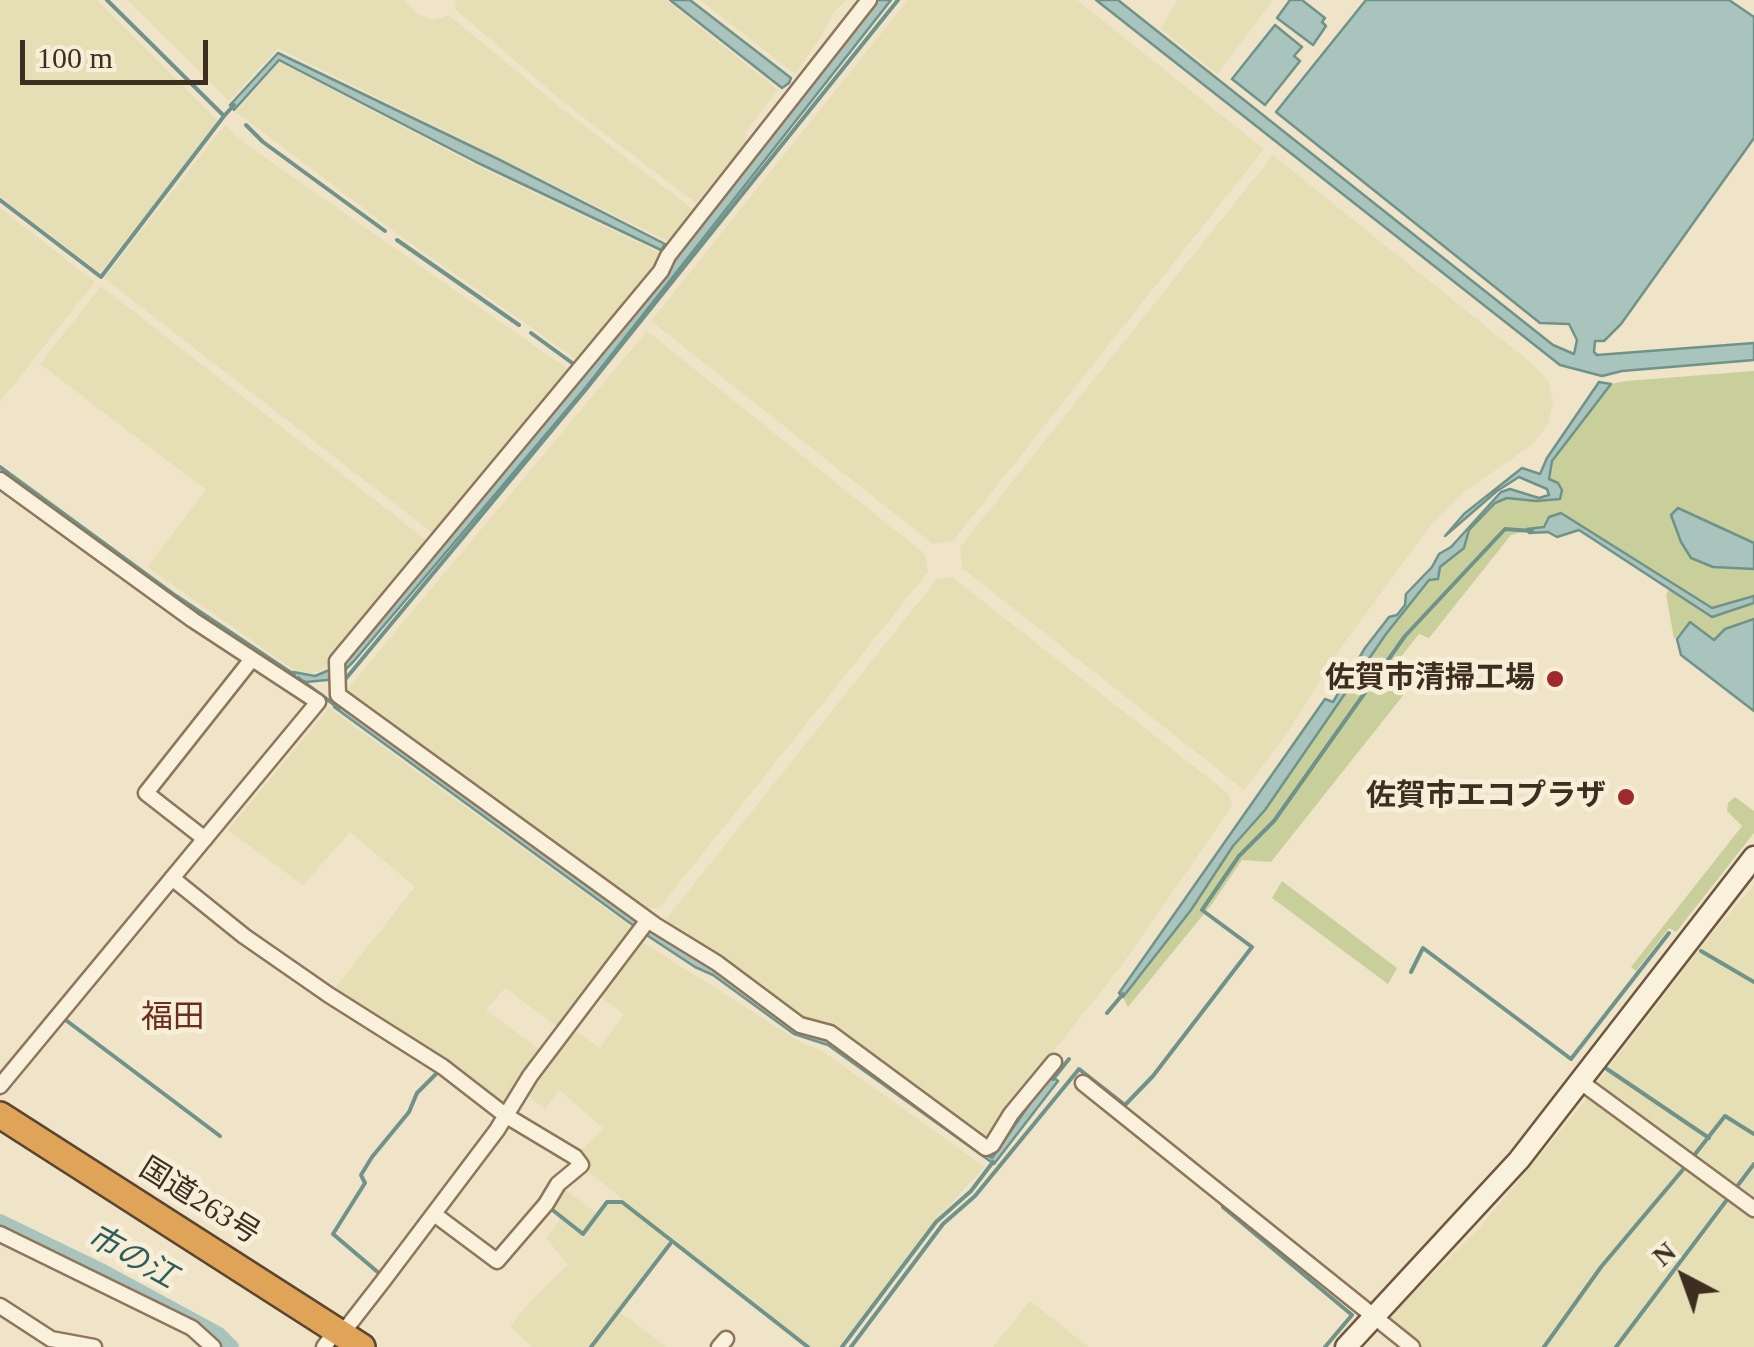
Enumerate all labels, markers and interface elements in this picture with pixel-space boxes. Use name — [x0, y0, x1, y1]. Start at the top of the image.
scale bar — [25, 20, 212, 82]
text: 100 m — [37, 41, 113, 74]
place label: 佐賀市清掃工場 — [1325, 661, 1535, 697]
marker: 佐賀市清掃工場 — [1544, 668, 1566, 690]
place label: 佐賀市エコプラザ — [1366, 779, 1606, 815]
marker: 佐賀市エコプラザ — [1615, 786, 1637, 808]
district label: 福田 — [141, 1000, 205, 1038]
street label: 国道263号 — [132, 1151, 266, 1253]
water label: 市の江 — [80, 1218, 182, 1298]
north arrow — [1634, 1227, 1734, 1327]
text: N — [1646, 1236, 1682, 1272]

